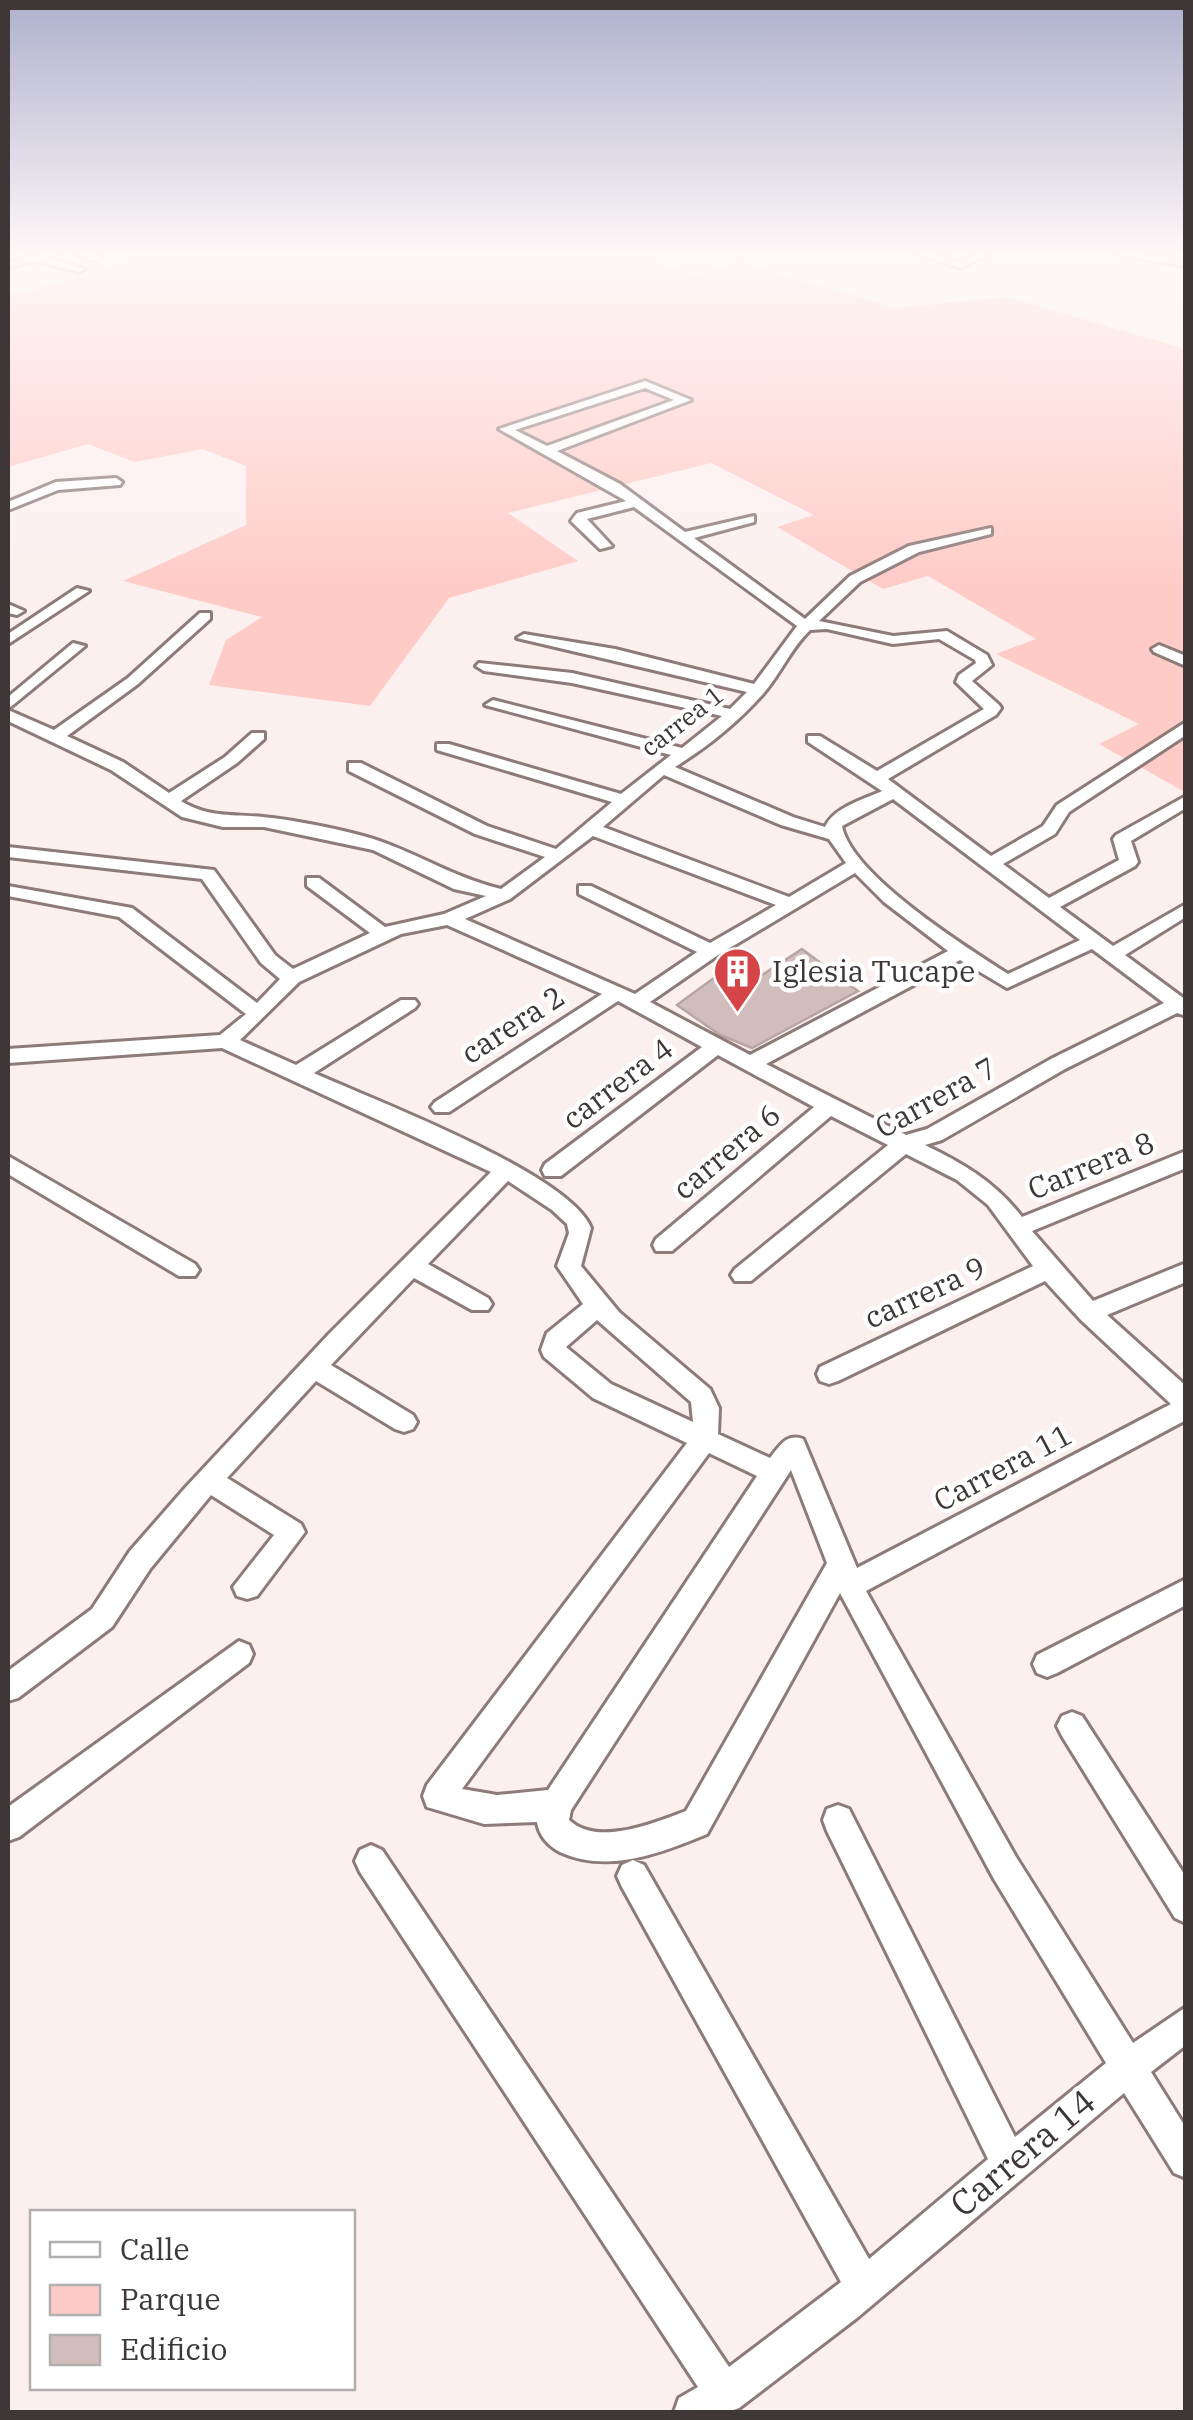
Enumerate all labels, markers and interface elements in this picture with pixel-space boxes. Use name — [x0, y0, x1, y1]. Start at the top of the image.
street label: carrea 1 — [633, 678, 730, 763]
building icon: Iglesia Tucape — [711, 946, 763, 1014]
place label: Iglesia Tucape — [772, 951, 975, 990]
street label: carera 2 — [453, 976, 571, 1072]
street label: carrera 4 — [554, 1028, 680, 1137]
street label: Carrera 7 — [868, 1047, 1003, 1146]
street label: carrera 6 — [664, 1094, 788, 1207]
street label: Carrera 8 — [1022, 1122, 1159, 1208]
street label: carrera 9 — [858, 1247, 991, 1337]
street label: Carrera 11 — [927, 1414, 1078, 1519]
street label: Carrera 14 — [940, 2078, 1105, 2226]
legend — [30, 2210, 355, 2390]
text: Calle — [120, 2229, 190, 2268]
text: Parque — [120, 2279, 221, 2318]
text: Edificio — [120, 2329, 227, 2368]

